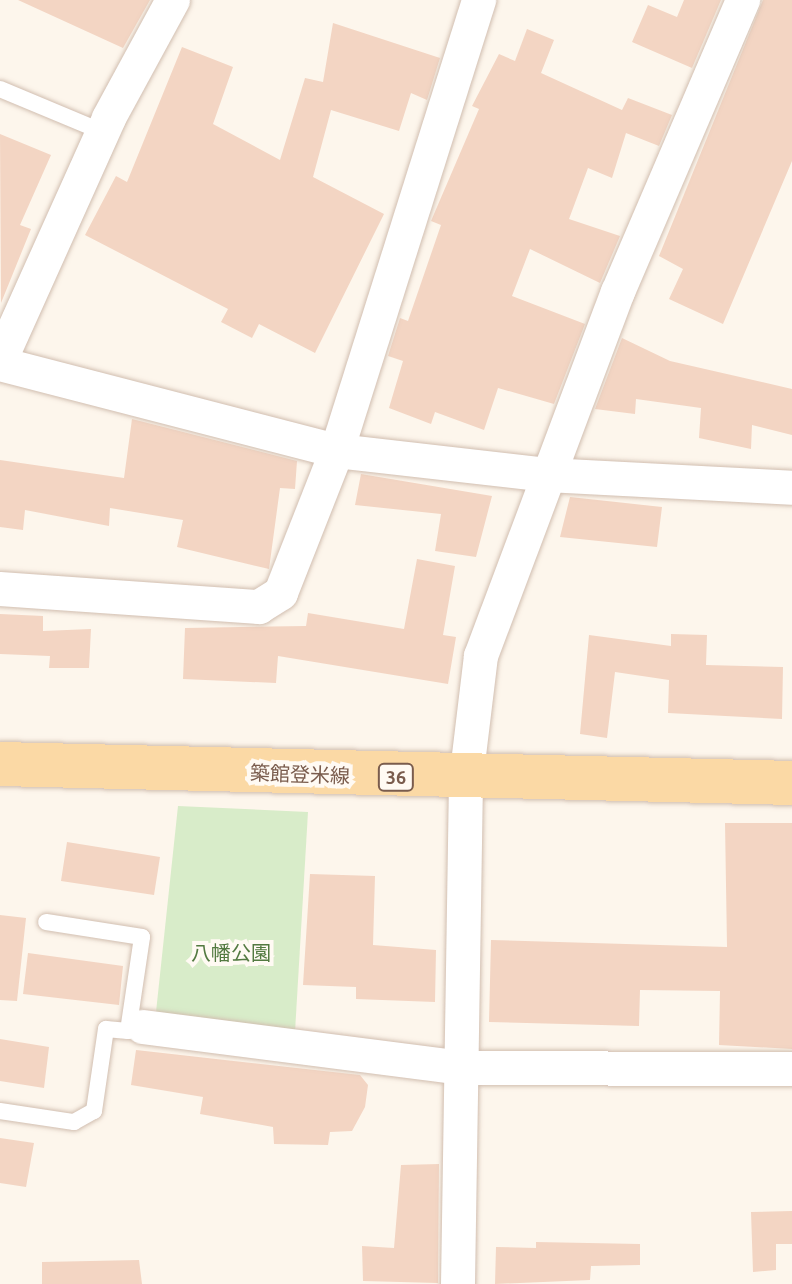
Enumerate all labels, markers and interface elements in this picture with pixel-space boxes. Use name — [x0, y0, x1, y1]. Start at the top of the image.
street label: 築館登米線 — [250, 760, 350, 788]
road number: 36 — [376, 763, 416, 791]
park label: 八幡公園 — [191, 940, 271, 964]

